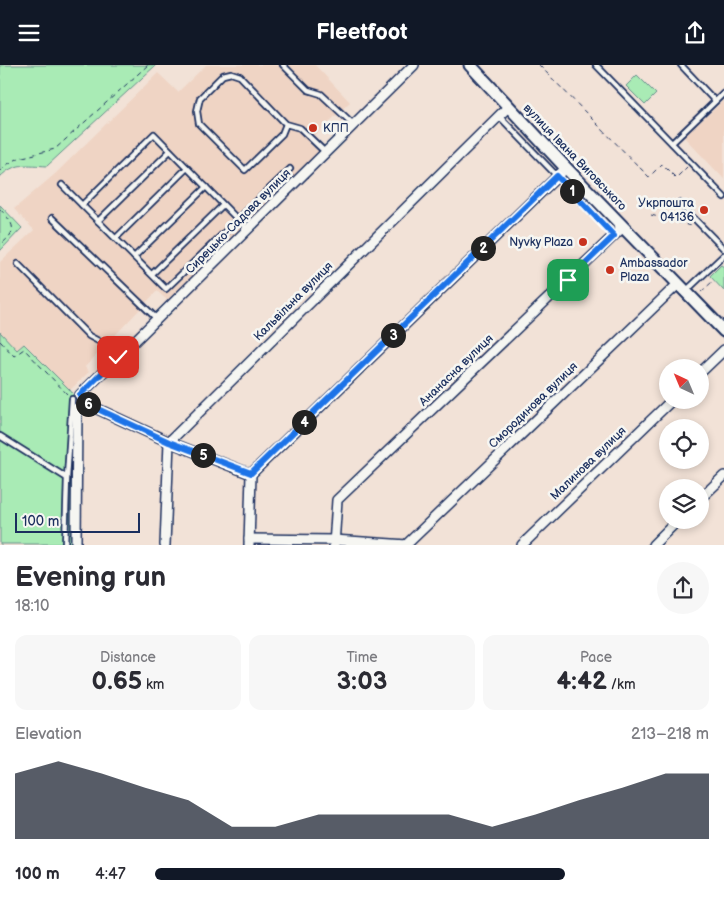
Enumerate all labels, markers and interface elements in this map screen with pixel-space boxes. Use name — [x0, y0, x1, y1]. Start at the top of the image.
icon: menu — [15, 19, 43, 47]
text: Fleetfoot — [316, 19, 408, 46]
icon: share — [681, 19, 709, 47]
street label: вулиця Івана Виговського — [520, 101, 629, 214]
place label: КПП — [323, 121, 349, 136]
marker: КПП — [307, 122, 319, 134]
street label: Сирецько-Садова вулиця — [183, 165, 294, 277]
pin: 1 — [560, 179, 584, 203]
text: 1 — [570, 183, 575, 200]
place label: Укрпошта 04136 — [638, 196, 694, 225]
marker: Укрпошта 04136 — [698, 204, 710, 216]
pin: 2 — [470, 235, 496, 261]
place label: Nyvky Plaza — [509, 235, 573, 250]
marker: Nyvky Plaza — [577, 236, 589, 248]
text: 2 — [479, 240, 488, 257]
place label: Ambassador Plaza — [620, 256, 688, 285]
street label: Кальвільна вулиця — [251, 258, 336, 344]
pin — [547, 259, 589, 301]
marker: Ambassador Plaza — [604, 264, 616, 276]
icon: arrive — [554, 266, 582, 294]
pin: 3 — [380, 323, 406, 347]
text: 3 — [389, 327, 398, 344]
street label: Ананасна вулиця — [415, 331, 497, 410]
pin — [97, 336, 139, 378]
icon: check — [104, 343, 132, 371]
street label: Смородинова вулиця — [486, 359, 581, 452]
north arrow — [659, 359, 709, 409]
map controls — [659, 359, 709, 529]
pin: 6 — [76, 391, 100, 417]
text: 6 — [84, 396, 93, 413]
pin: 4 — [292, 409, 316, 435]
text: 4 — [300, 414, 309, 431]
button: locate — [659, 419, 709, 469]
street label: Малинова вулиця — [547, 423, 630, 503]
pin: 5 — [190, 443, 216, 467]
text: 5 — [199, 447, 208, 464]
button: layers — [659, 479, 709, 529]
scale bar — [15, 509, 140, 533]
text: 100 m — [22, 513, 59, 530]
text: Evening run — [15, 561, 166, 594]
button: share — [657, 562, 709, 614]
text: 18:10 — [15, 597, 49, 616]
text: Distance — [100, 649, 156, 666]
text: Time — [346, 649, 378, 666]
text: Pace — [580, 649, 612, 666]
text: 0.65 — [92, 666, 142, 697]
text: 3:03 — [337, 666, 387, 697]
text: 4:42 — [557, 666, 607, 697]
text: km — [142, 676, 164, 693]
text: /km — [607, 676, 635, 693]
text: Elevation — [15, 725, 82, 744]
text: 213–218 m — [631, 725, 709, 744]
text: 100 m — [15, 865, 60, 884]
text: 4:47 — [95, 865, 126, 884]

